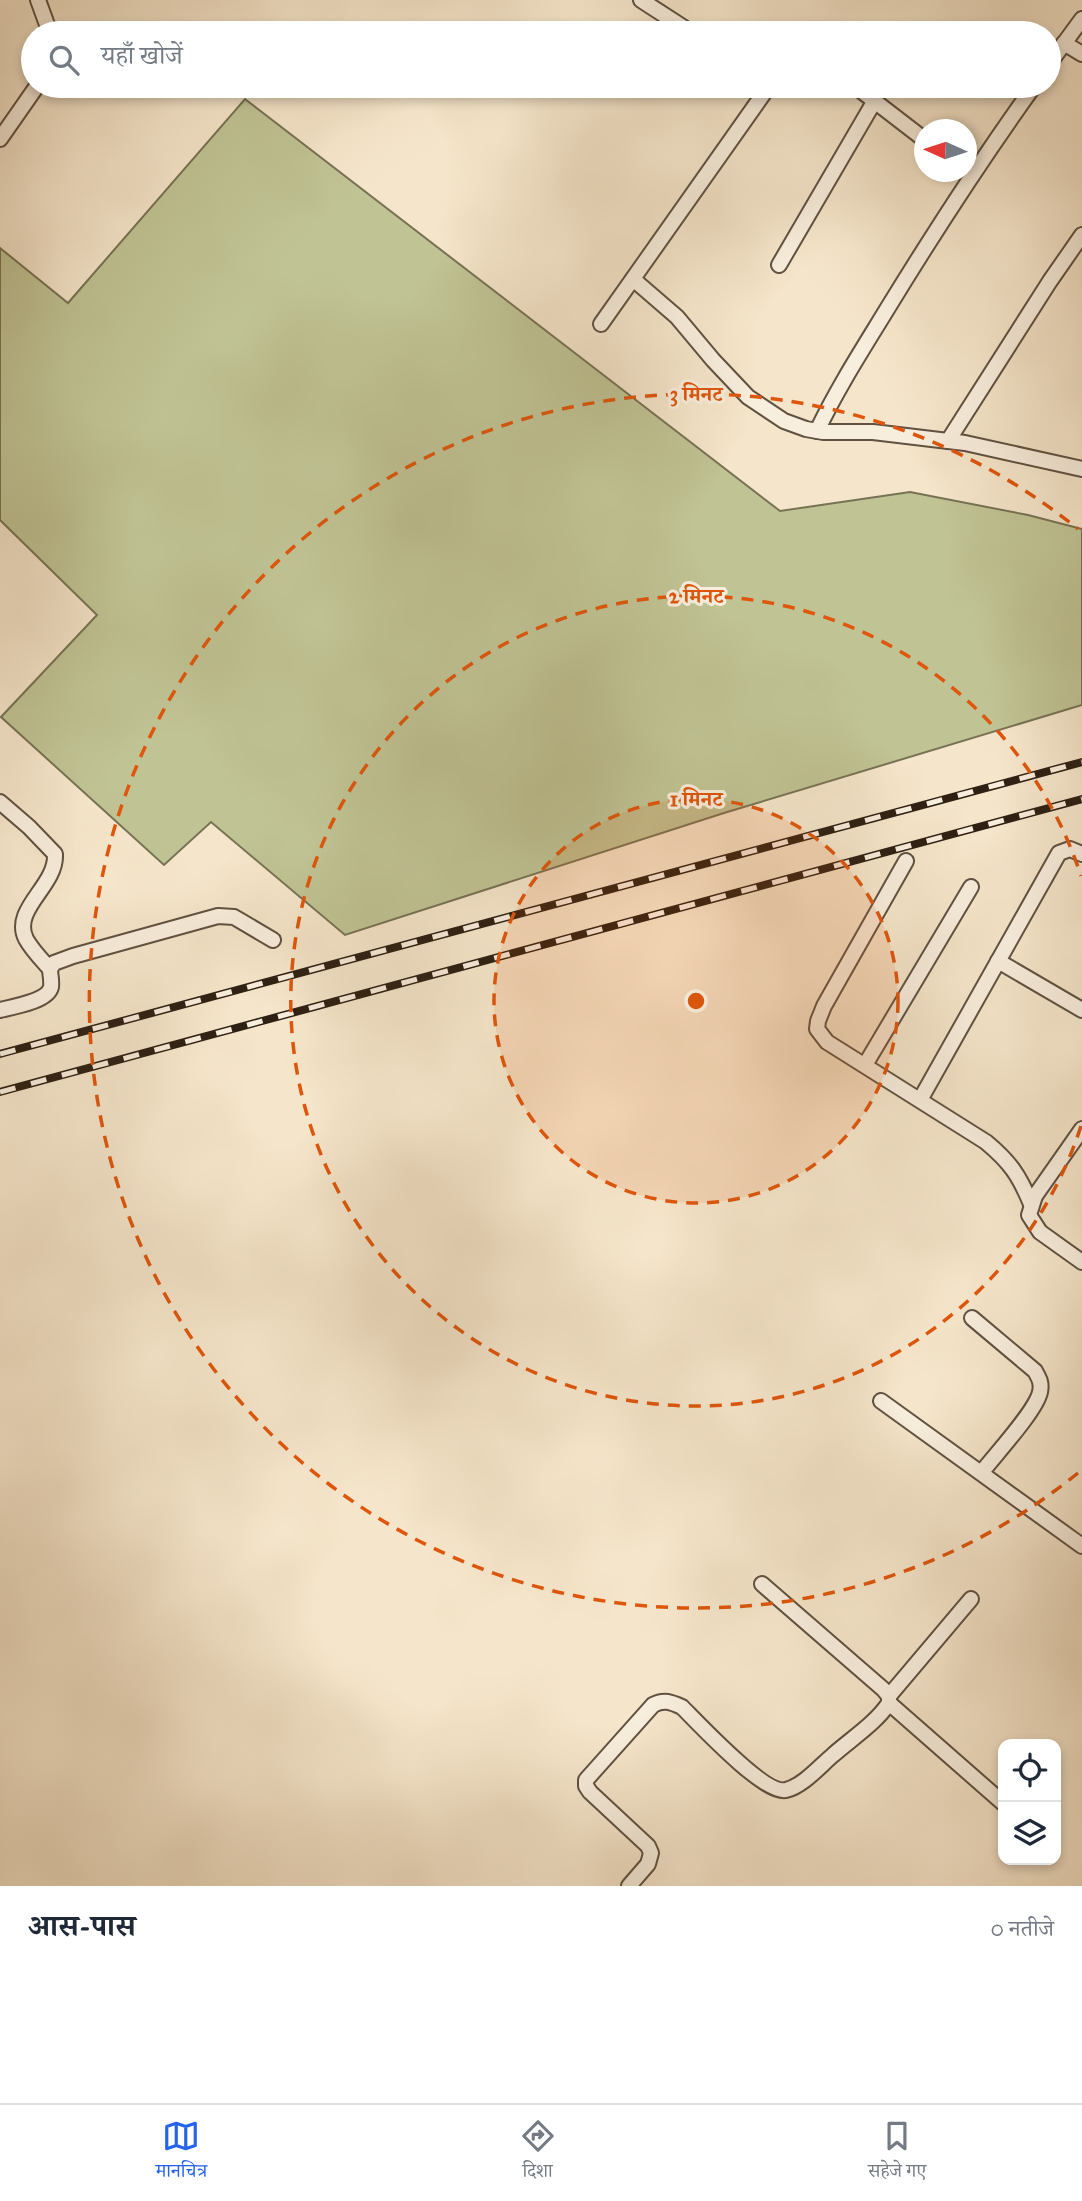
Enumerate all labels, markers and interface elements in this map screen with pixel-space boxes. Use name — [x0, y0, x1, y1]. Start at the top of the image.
search box — [21, 21, 1061, 98]
text: यहाँ खोजें — [101, 39, 183, 71]
icon: search — [45, 41, 83, 79]
north arrow — [914, 119, 977, 182]
text: 3 मिनट — [670, 381, 724, 407]
text: 2 मिनट — [669, 583, 725, 609]
text: 1 मिनट — [670, 786, 724, 812]
centre of rings — [684, 989, 708, 1013]
map controls — [998, 1739, 1061, 1865]
button: locate — [998, 1739, 1061, 1802]
button: layers — [998, 1802, 1061, 1865]
text: आस-पास — [28, 1908, 136, 1944]
text: 0 नतीजे — [990, 1914, 1054, 1942]
tab: मानचित्र — [156, 2117, 207, 2189]
tab: दिशा — [519, 2117, 557, 2189]
tab: सहेजे गए — [868, 2117, 926, 2189]

